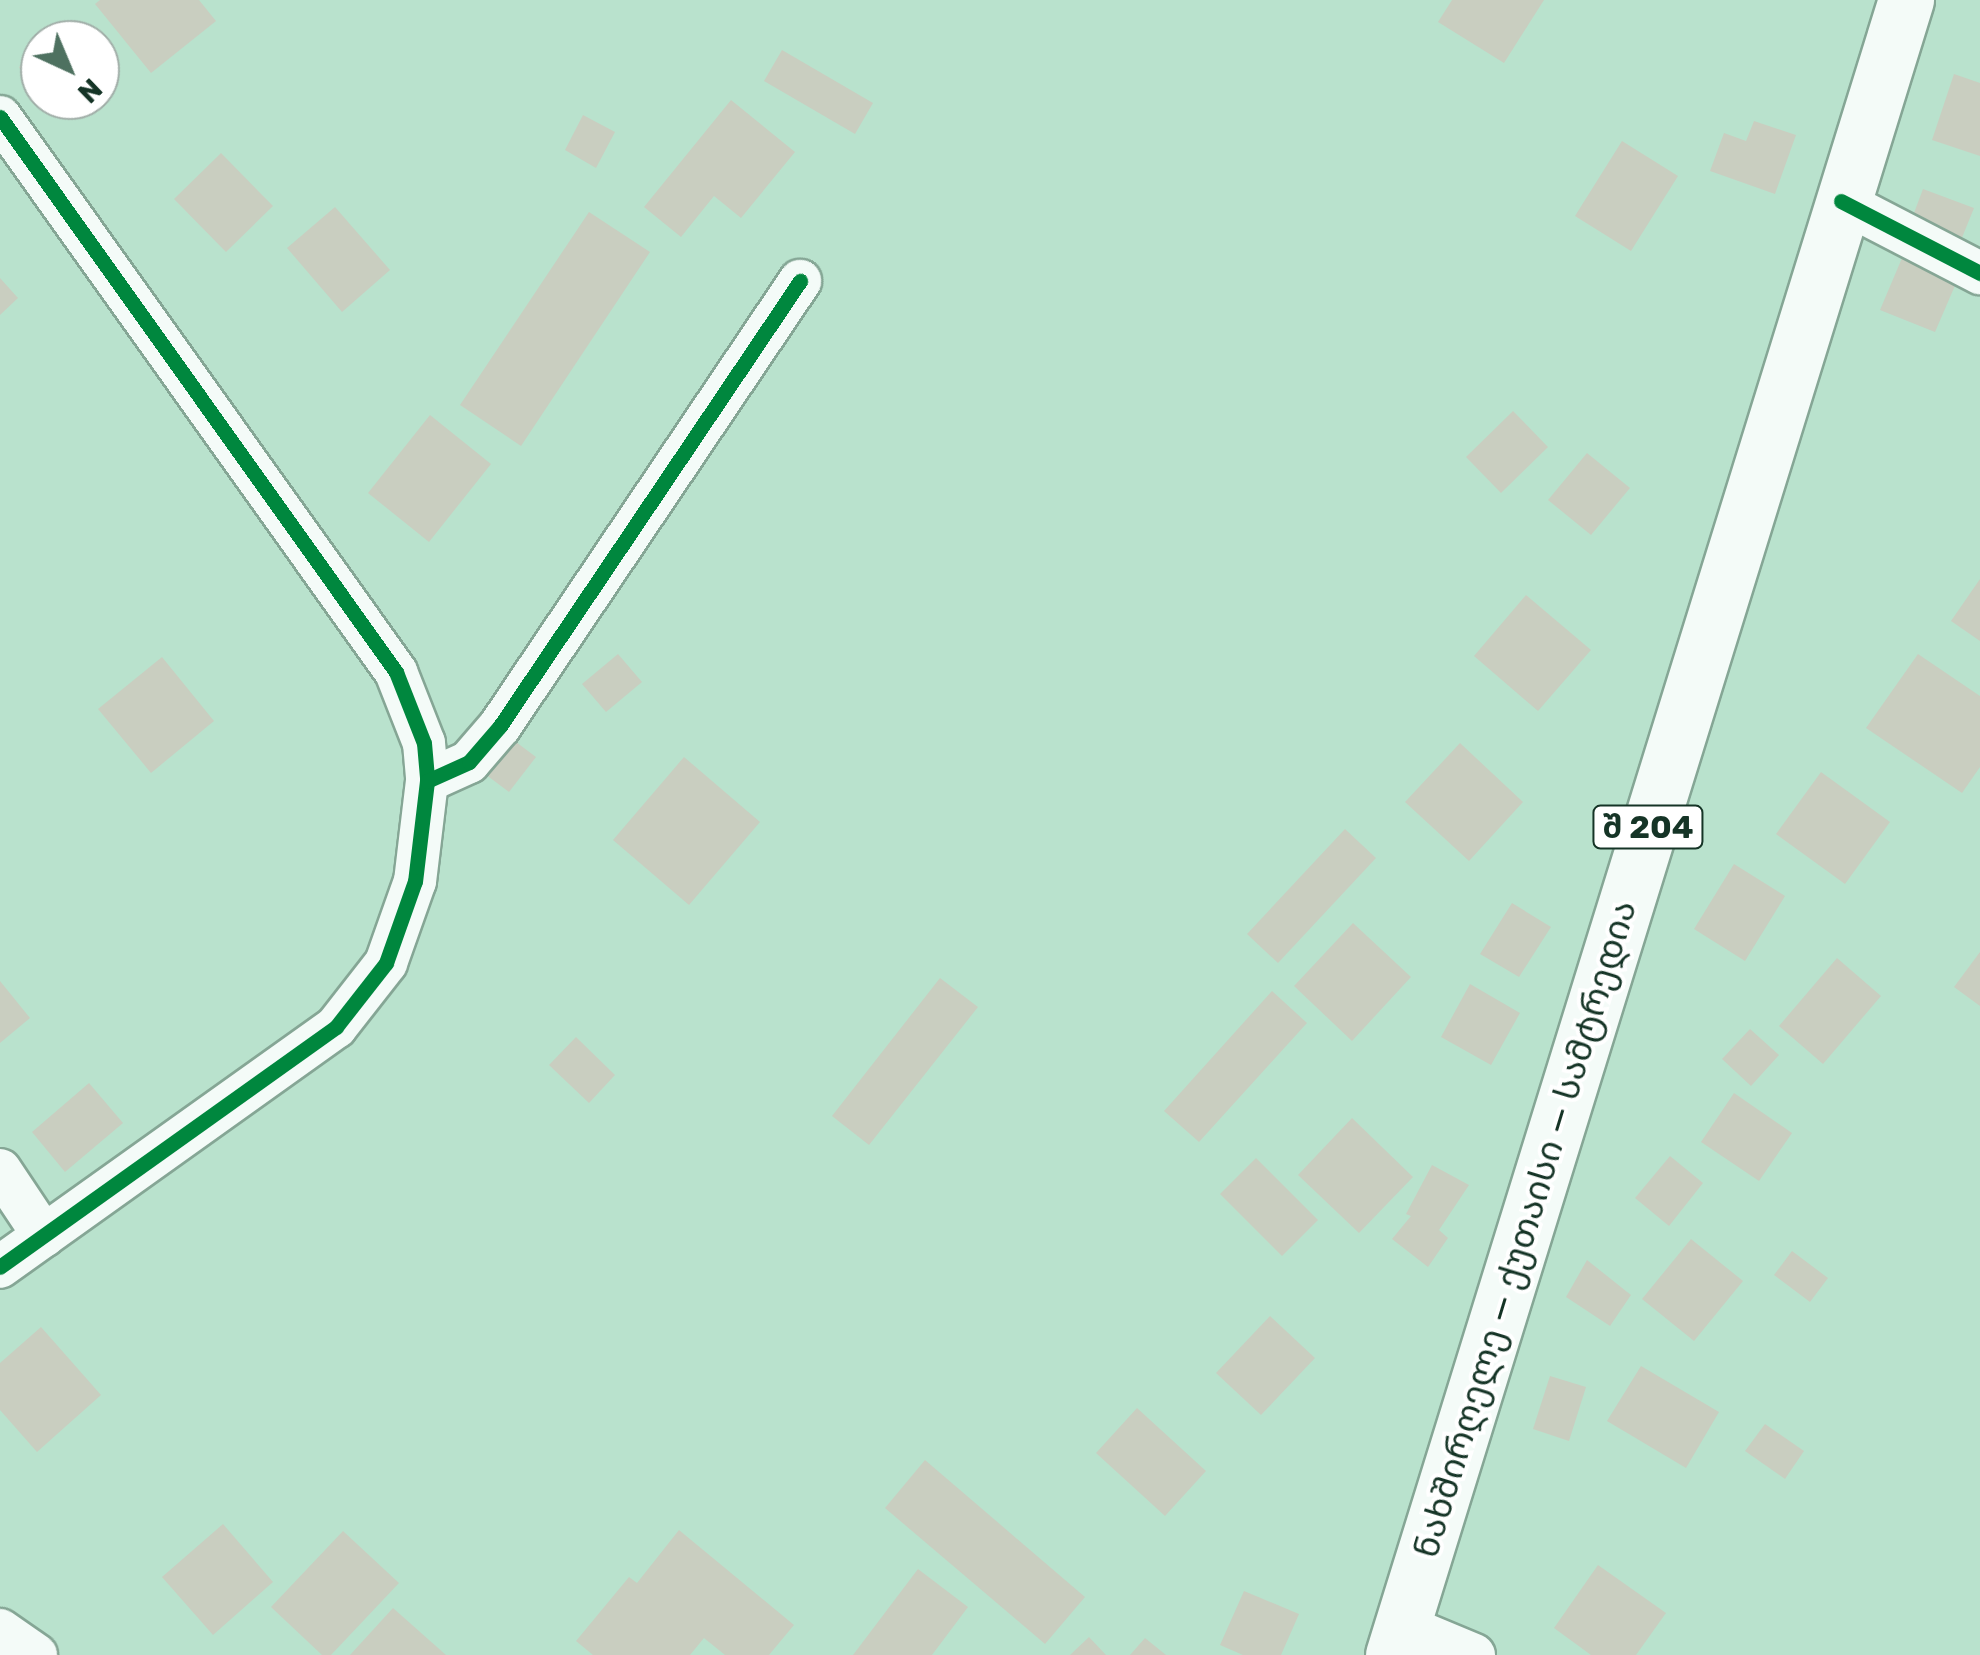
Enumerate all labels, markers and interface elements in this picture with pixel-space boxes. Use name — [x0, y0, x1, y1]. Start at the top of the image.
north arrow — [20, 20, 120, 120]
text: N — [71, 72, 109, 109]
road number: შ 204 — [1590, 800, 1706, 854]
street label: ნახშირღელე — ქუთაისი — სამტრედია — [1405, 895, 1645, 1563]

